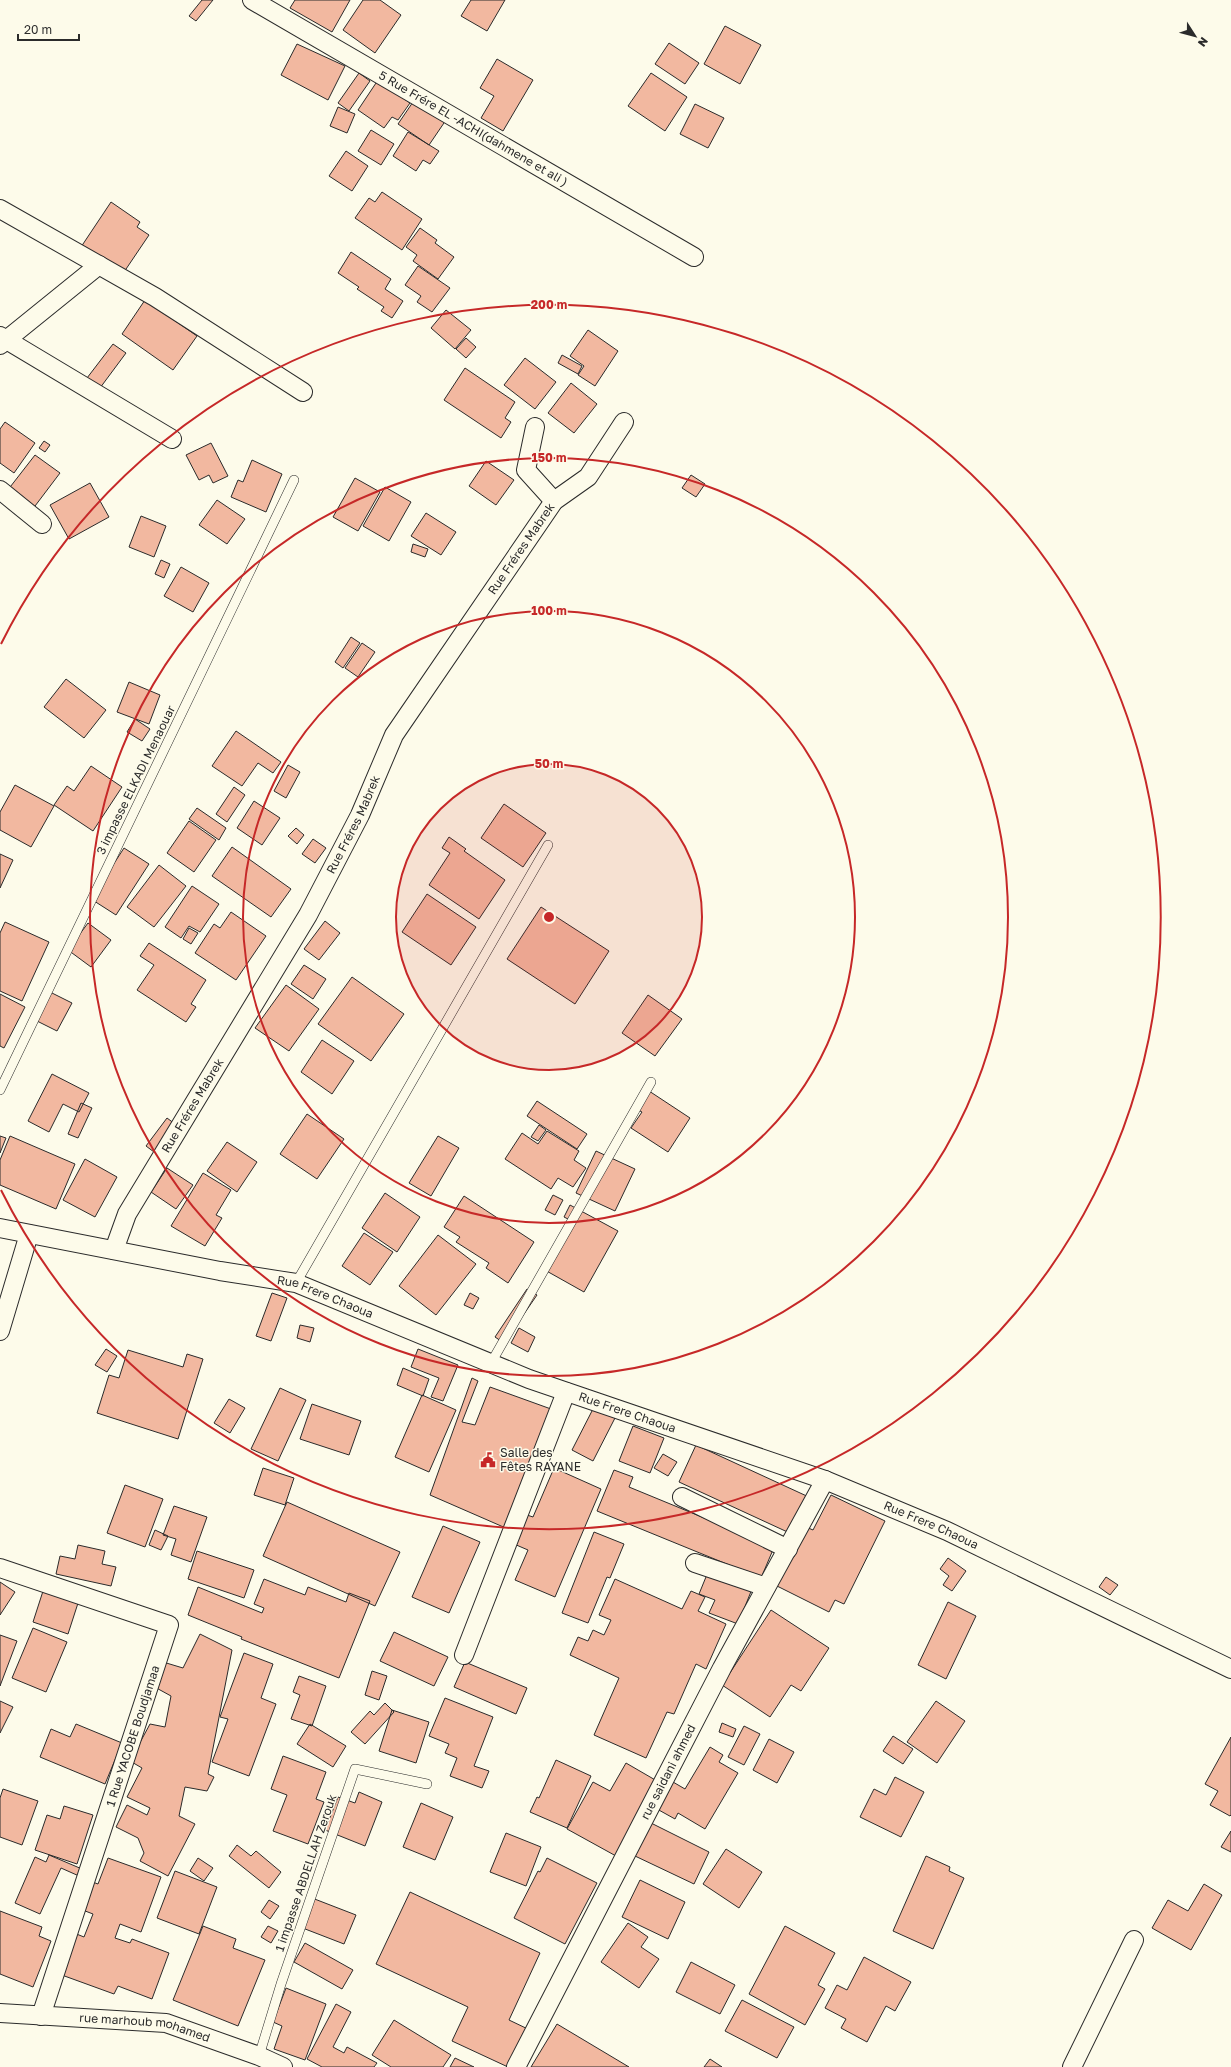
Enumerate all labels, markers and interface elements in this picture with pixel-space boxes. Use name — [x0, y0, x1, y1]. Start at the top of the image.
scale bar — [18, 16, 79, 42]
north arrow — [1175, 16, 1215, 56]
text: 20 m — [24, 22, 52, 37]
text: N — [1196, 35, 1211, 49]
street label: 5 Rue Frére EL -ACHI(dahmene et ali ) — [376, 67, 571, 189]
text: 200 m — [531, 297, 567, 312]
text: 150 m — [532, 450, 566, 465]
street label: Rue Fréres Mabrek — [484, 500, 558, 597]
text: 100 m — [531, 603, 567, 618]
street label: 3 impasse ELKADI Menaouar — [93, 703, 178, 857]
text: 50 m — [535, 756, 563, 771]
street label: Rue Fréres Mabrek — [323, 773, 383, 876]
centre of rings — [542, 910, 556, 924]
street label: Rue Fréres Mabrek — [158, 1055, 227, 1155]
street label: Rue Frere Chaoua — [276, 1272, 376, 1321]
street label: Rue Frere Chaoua — [577, 1389, 678, 1436]
place label: Salle des Fêtes RAYANE — [500, 1445, 581, 1474]
public building icon: Salle des Fêtes RAYANE — [479, 1451, 497, 1469]
street label: Rue Frere Chaoua — [881, 1497, 981, 1552]
street label: 1 Rue YACOBE Boudjamaa — [103, 1663, 162, 1808]
street label: rue saidani ahmed — [637, 1722, 699, 1822]
street label: 1 impasse ABDELLAH Zerouk — [272, 1792, 340, 1953]
street label: rue marhoub mohamed — [79, 2010, 212, 2045]

